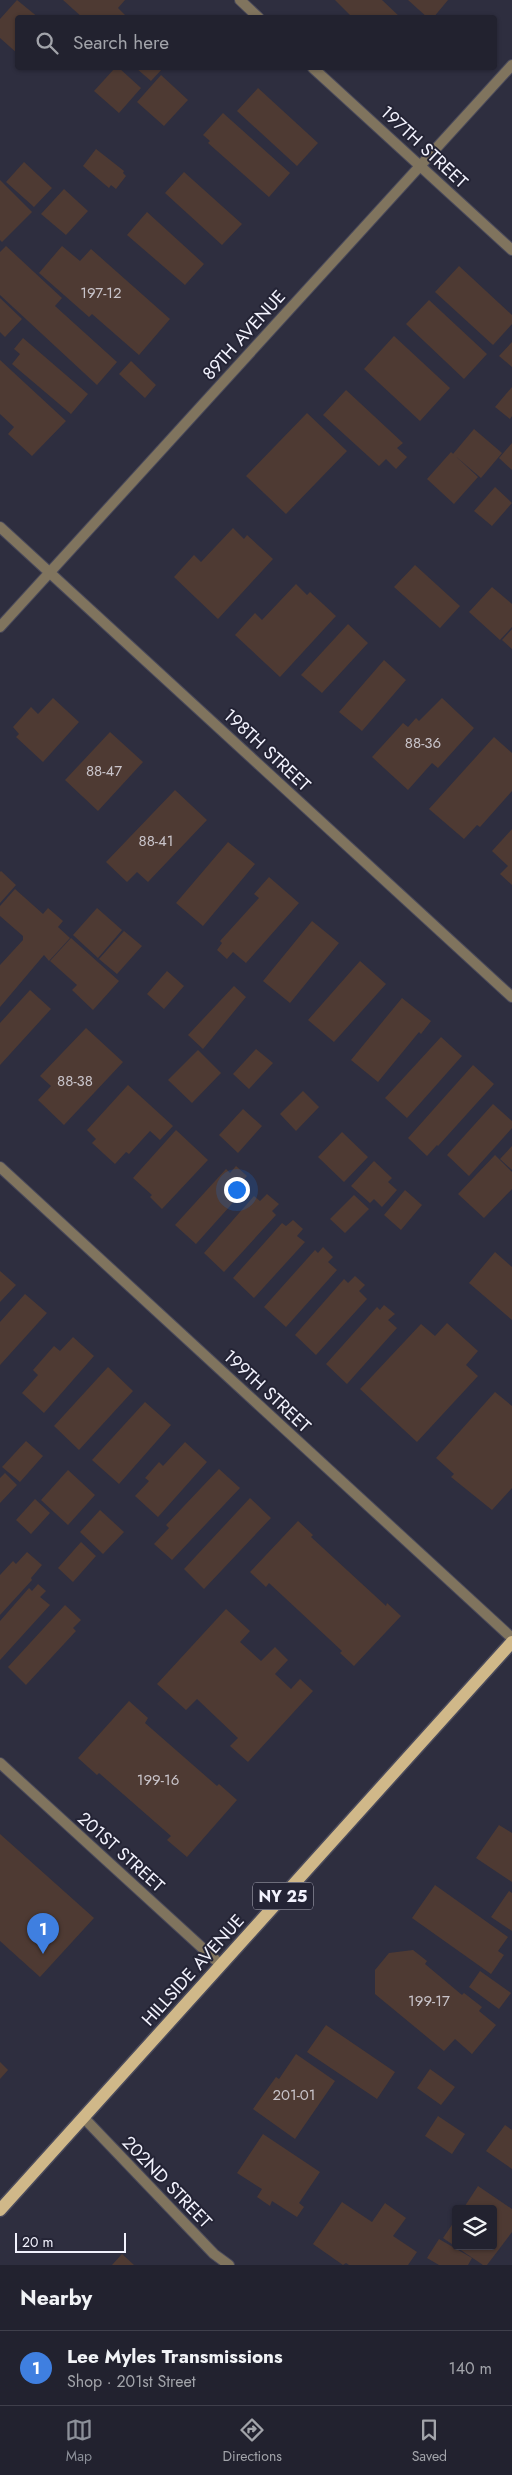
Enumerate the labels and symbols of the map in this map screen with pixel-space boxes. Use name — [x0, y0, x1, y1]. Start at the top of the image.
street label: 197TH STREET — [374, 100, 474, 195]
house number: 197-12 — [80, 282, 122, 304]
street label: 89TH AVENUE — [196, 284, 292, 386]
street label: 198TH STREET — [218, 703, 317, 798]
house number: 88-36 — [405, 732, 441, 754]
house number: 88-47 — [86, 760, 122, 782]
house number: 88-41 — [138, 830, 174, 852]
house number: 88-38 — [57, 1070, 93, 1092]
your location — [224, 1177, 250, 1203]
street label: 199TH STREET — [217, 1343, 317, 1439]
house number: 199-16 — [137, 1769, 179, 1791]
street label: 201ST STREET — [72, 1806, 171, 1899]
road number: NY 25 — [253, 1882, 313, 1910]
street label: HILLSIDE AVENUE — [136, 1908, 250, 2032]
pin: 1 — [27, 1913, 59, 1954]
house number: 199-17 — [408, 1990, 450, 2012]
house number: 201-01 — [272, 2084, 316, 2106]
street label: 202ND STREET — [116, 2130, 218, 2234]
scale bar — [15, 2230, 126, 2253]

